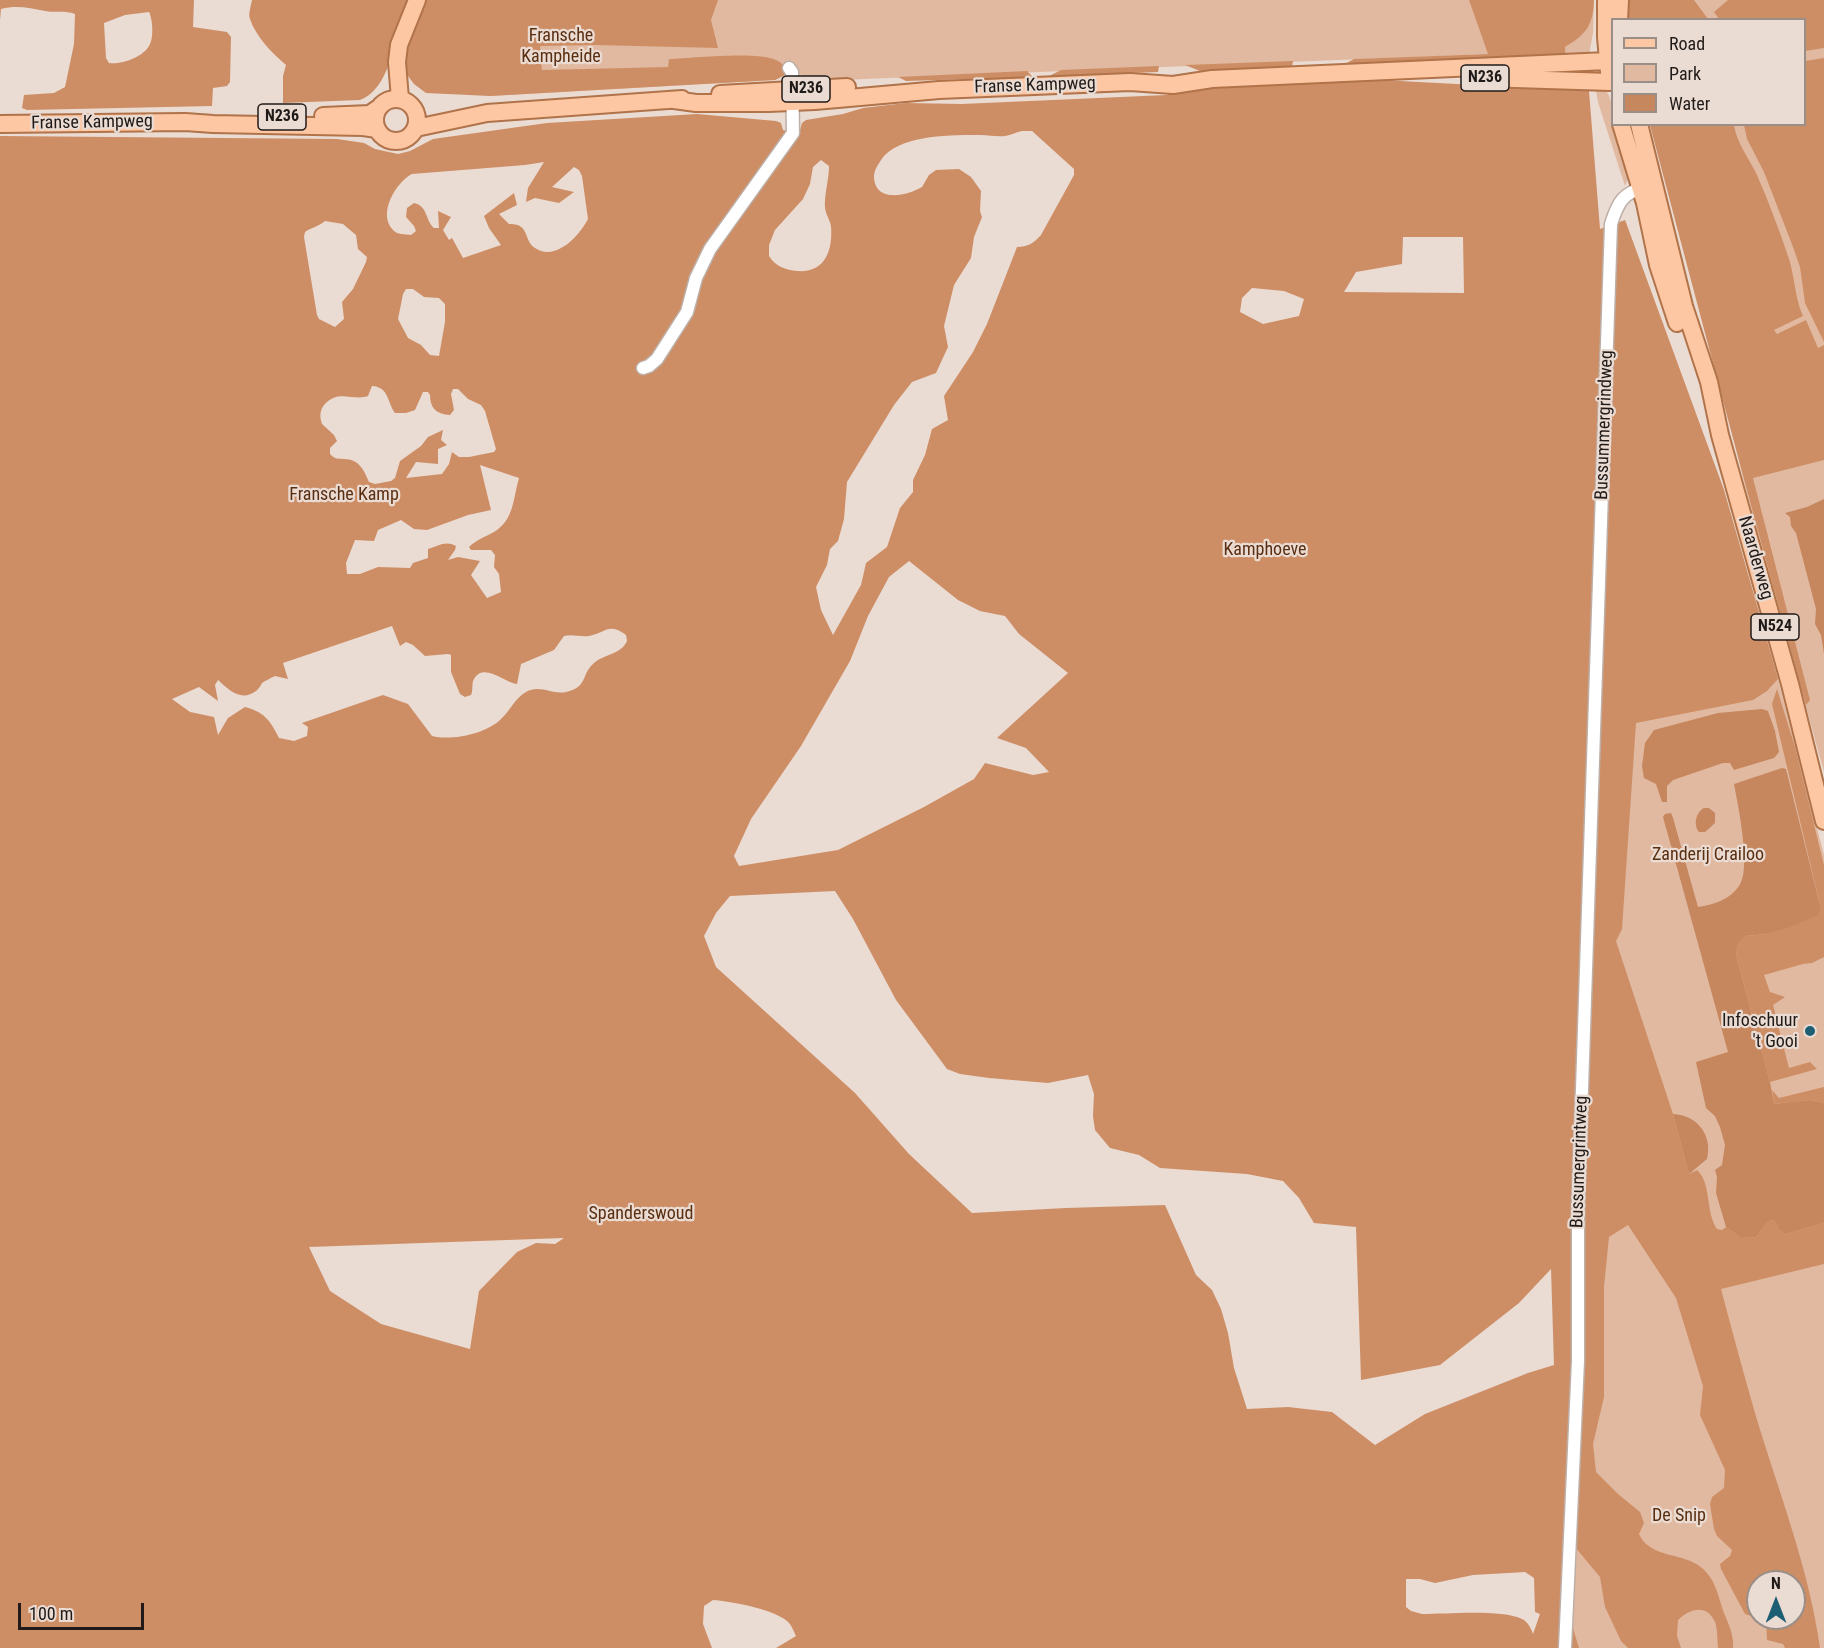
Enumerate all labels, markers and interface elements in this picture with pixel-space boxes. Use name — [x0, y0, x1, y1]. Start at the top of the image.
legend — [1611, 18, 1806, 126]
park label: Fransche Kampheide — [521, 25, 601, 68]
text: Road — [1669, 33, 1705, 54]
text: Park — [1669, 63, 1701, 84]
road number: N236 — [1461, 65, 1509, 91]
street label: Franse Kampweg — [974, 73, 1096, 99]
road number: N236 — [782, 76, 830, 102]
text: Water — [1669, 93, 1710, 114]
road number: N236 — [258, 104, 306, 130]
street label: Franse Kampweg — [31, 111, 153, 135]
street label: Bussummergrindweg — [1592, 350, 1618, 500]
park label: Fransche Kamp — [289, 484, 399, 506]
street label: Naarderweg — [1733, 514, 1777, 602]
park label: Kamphoeve — [1224, 539, 1306, 561]
road number: N524 — [1751, 614, 1799, 640]
park label: Zanderij Crailoo — [1652, 844, 1764, 866]
place label: Infoschuur 't Gooi — [1722, 1010, 1798, 1052]
marker: Infoschuur 't Gooi — [1803, 1024, 1817, 1038]
street label: Bussumergrintweg — [1567, 1095, 1593, 1229]
park label: Spanderswoud — [589, 1203, 693, 1225]
park label: De Snip — [1652, 1505, 1706, 1527]
north arrow — [1746, 1570, 1806, 1630]
text: N — [1771, 1574, 1781, 1593]
scale bar — [21, 1591, 147, 1629]
text: 100 m — [29, 1603, 73, 1624]

